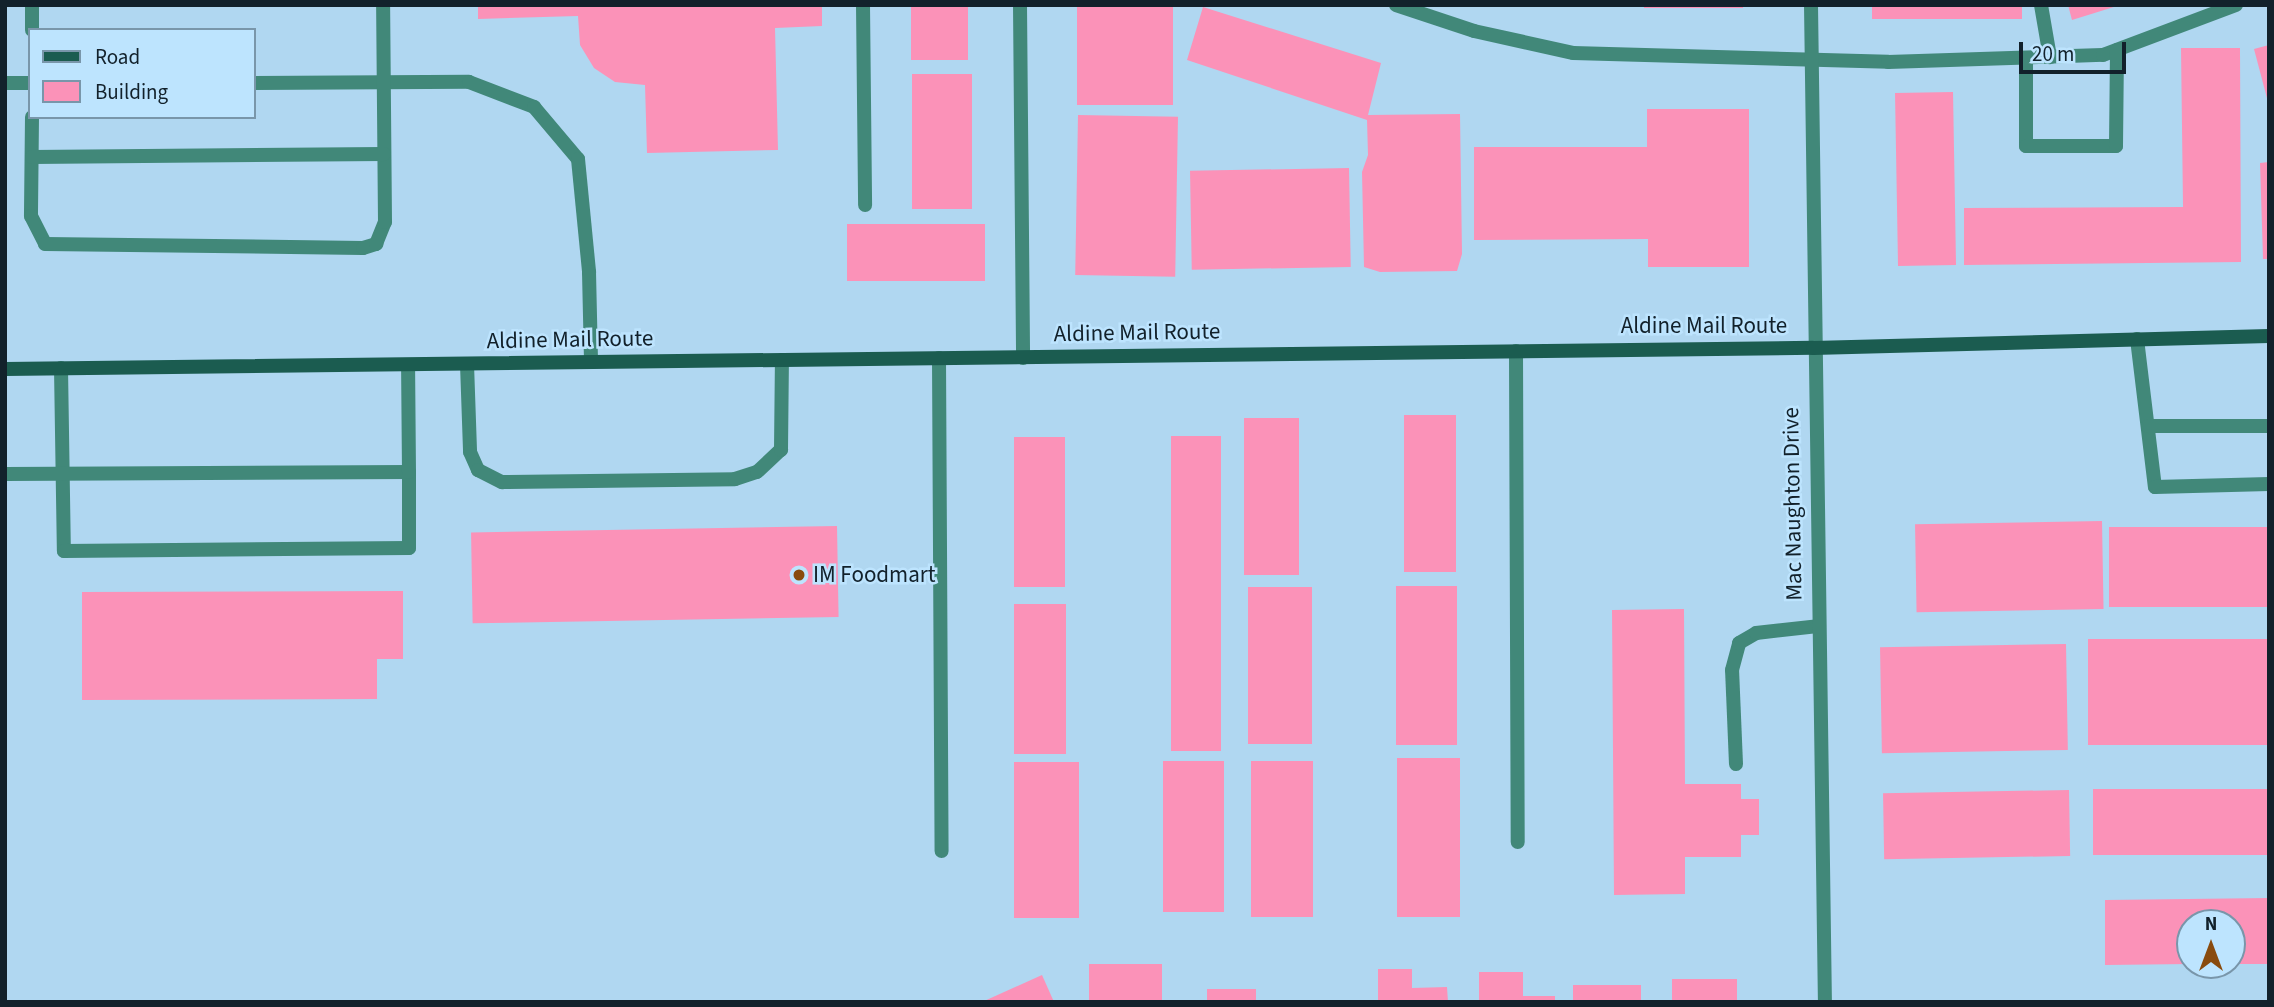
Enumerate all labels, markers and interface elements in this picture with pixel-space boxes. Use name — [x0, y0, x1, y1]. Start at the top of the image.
legend — [28, 28, 256, 119]
scale bar — [2022, 28, 2129, 72]
text: 20 m — [2032, 39, 2074, 69]
text: Road — [95, 42, 140, 72]
text: Building — [95, 77, 168, 107]
street label: Aldine Mail Route — [1621, 312, 1787, 340]
street label: Aldine Mail Route — [1054, 318, 1220, 348]
street label: Aldine Mail Route — [487, 325, 653, 355]
street label: Mac Naughton Drive — [1778, 407, 1808, 601]
place label: IM Foodmart — [813, 561, 936, 589]
marker: IM Foodmart — [791, 567, 807, 583]
north arrow — [2176, 909, 2246, 979]
text: N — [2205, 911, 2217, 938]

